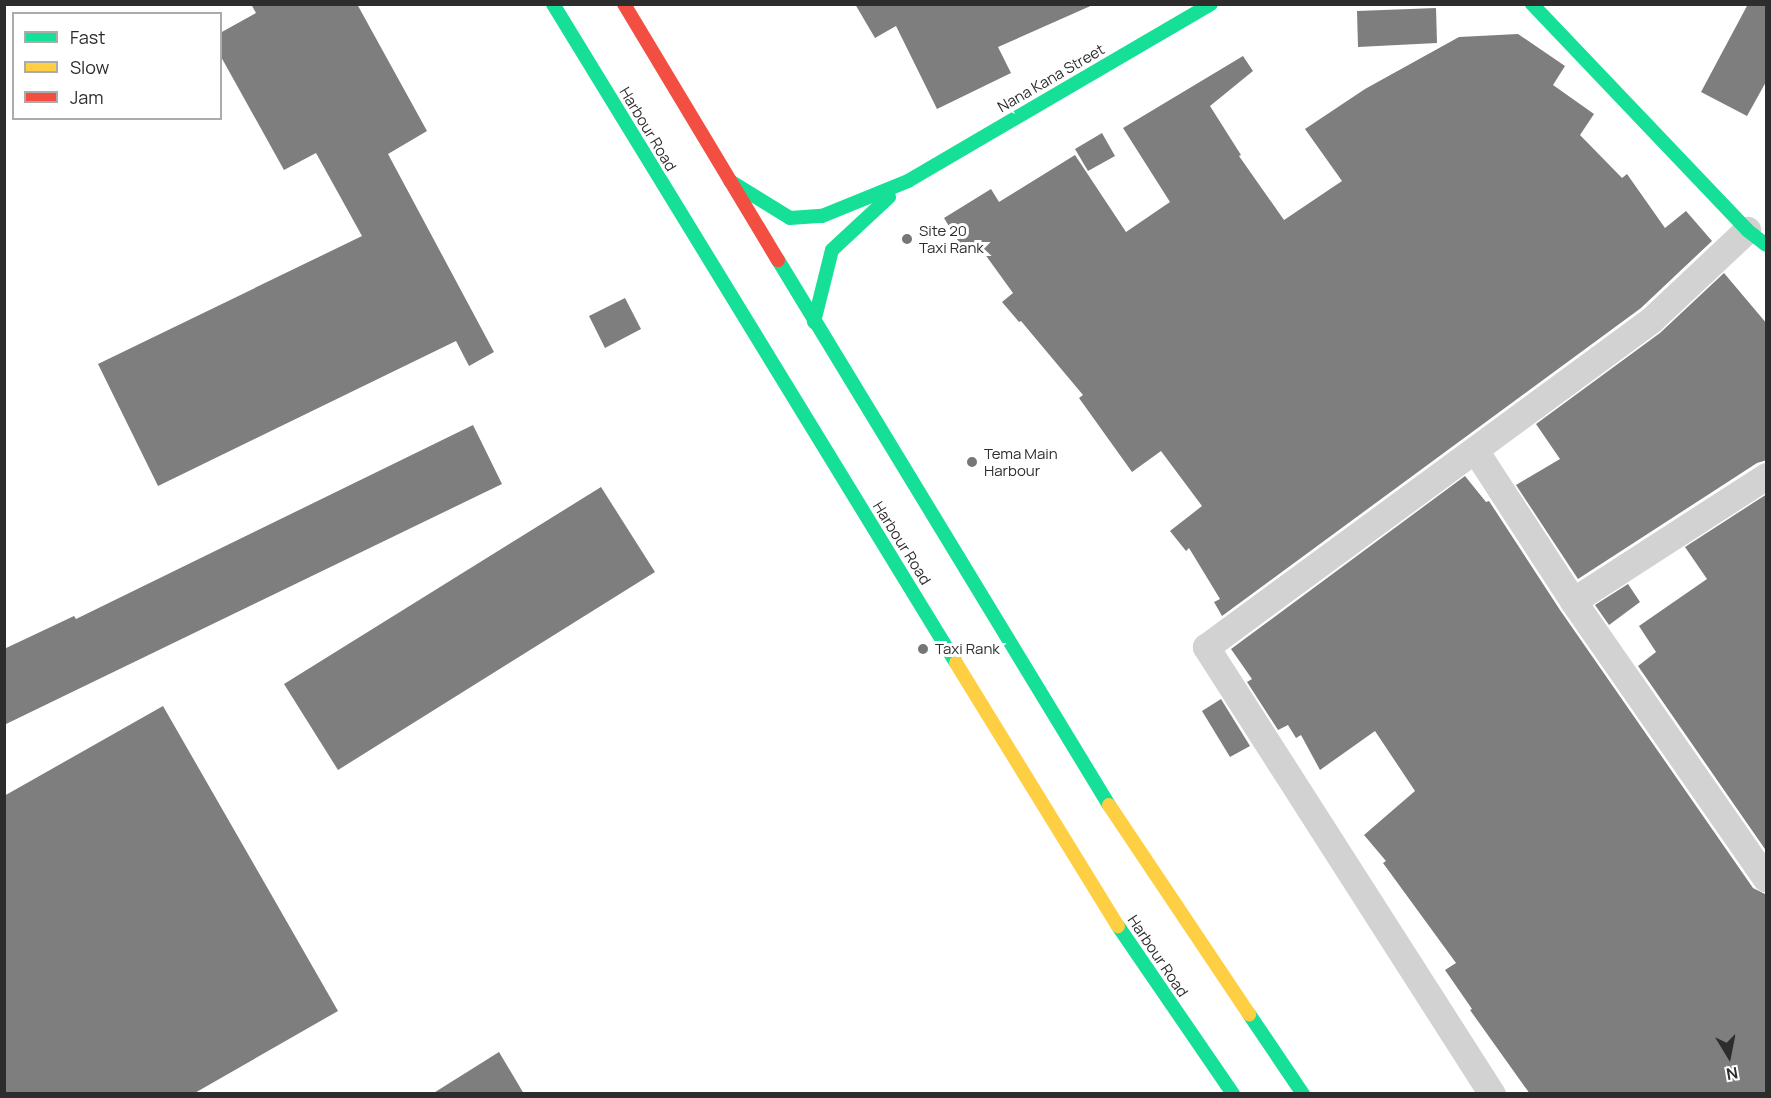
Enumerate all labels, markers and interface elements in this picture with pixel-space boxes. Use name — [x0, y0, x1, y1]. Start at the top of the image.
legend — [12, 12, 222, 120]
text: Fast — [70, 25, 105, 49]
street label: Nana Kana Street — [994, 40, 1108, 116]
text: Slow — [70, 55, 109, 79]
street label: Harbour Road — [616, 84, 680, 174]
text: Jam — [70, 85, 104, 109]
place label: Site 20 Taxi Rank — [919, 221, 984, 256]
marker: Site 20 Taxi Rank — [900, 232, 914, 246]
place label: Tema Main Harbour — [984, 444, 1058, 479]
marker: Tema Main Harbour — [965, 455, 979, 469]
street label: Harbour Road — [869, 498, 935, 588]
place label: Taxi Rank — [935, 640, 1000, 658]
marker: Taxi Rank — [916, 642, 930, 656]
street label: Harbour Road — [1124, 912, 1192, 1000]
north arrow — [1699, 1026, 1759, 1086]
text: N — [1725, 1062, 1740, 1086]

